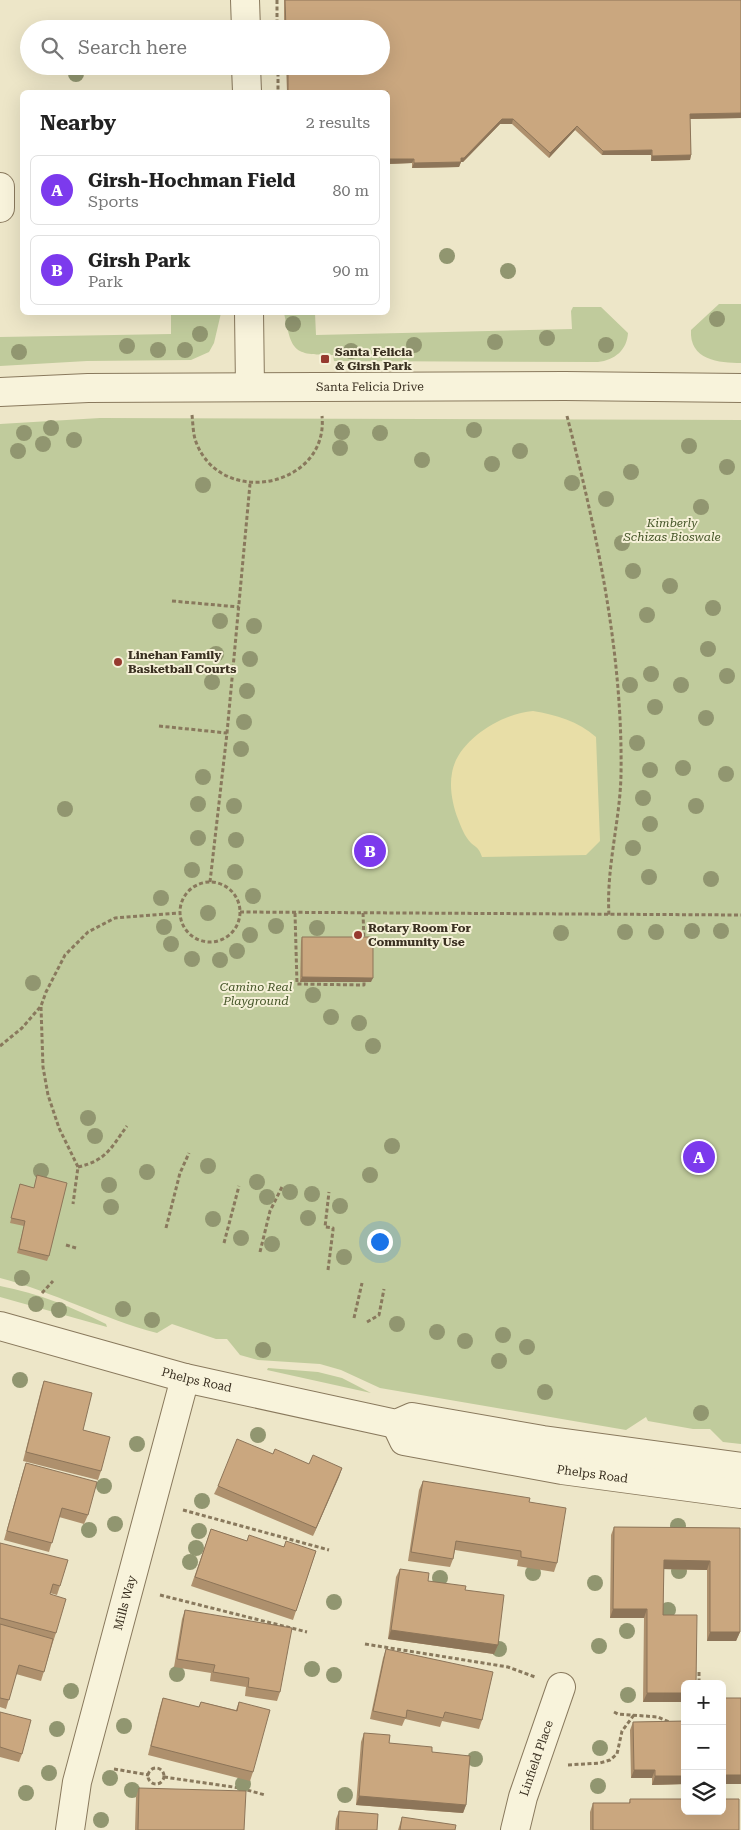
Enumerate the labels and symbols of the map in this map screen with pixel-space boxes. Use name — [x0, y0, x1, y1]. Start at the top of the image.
place label: Santa Felicia & Girsh Park — [335, 345, 413, 373]
marker: Santa Felicia & Girsh Park — [319, 353, 331, 365]
street label: Santa Felicia Drive — [316, 380, 424, 394]
park label: Kimberly Schizas Bioswale — [622, 516, 721, 544]
place label: Linehan Family Basketball Courts — [128, 648, 237, 676]
marker: Linehan Family Basketball Courts — [112, 656, 124, 668]
pin: B — [354, 832, 386, 870]
place label: Rotary Room For Community Use — [368, 921, 472, 949]
marker: Rotary Room For Community Use — [352, 929, 364, 941]
park label: Camino Real Playground — [220, 980, 293, 1008]
pin: A — [683, 1138, 715, 1176]
your location — [367, 1229, 393, 1255]
street label: Phelps Road — [160, 1365, 233, 1395]
street label: Phelps Road — [556, 1462, 629, 1486]
street label: Mills Way — [111, 1573, 139, 1632]
street label: Linfield Place — [517, 1718, 556, 1798]

